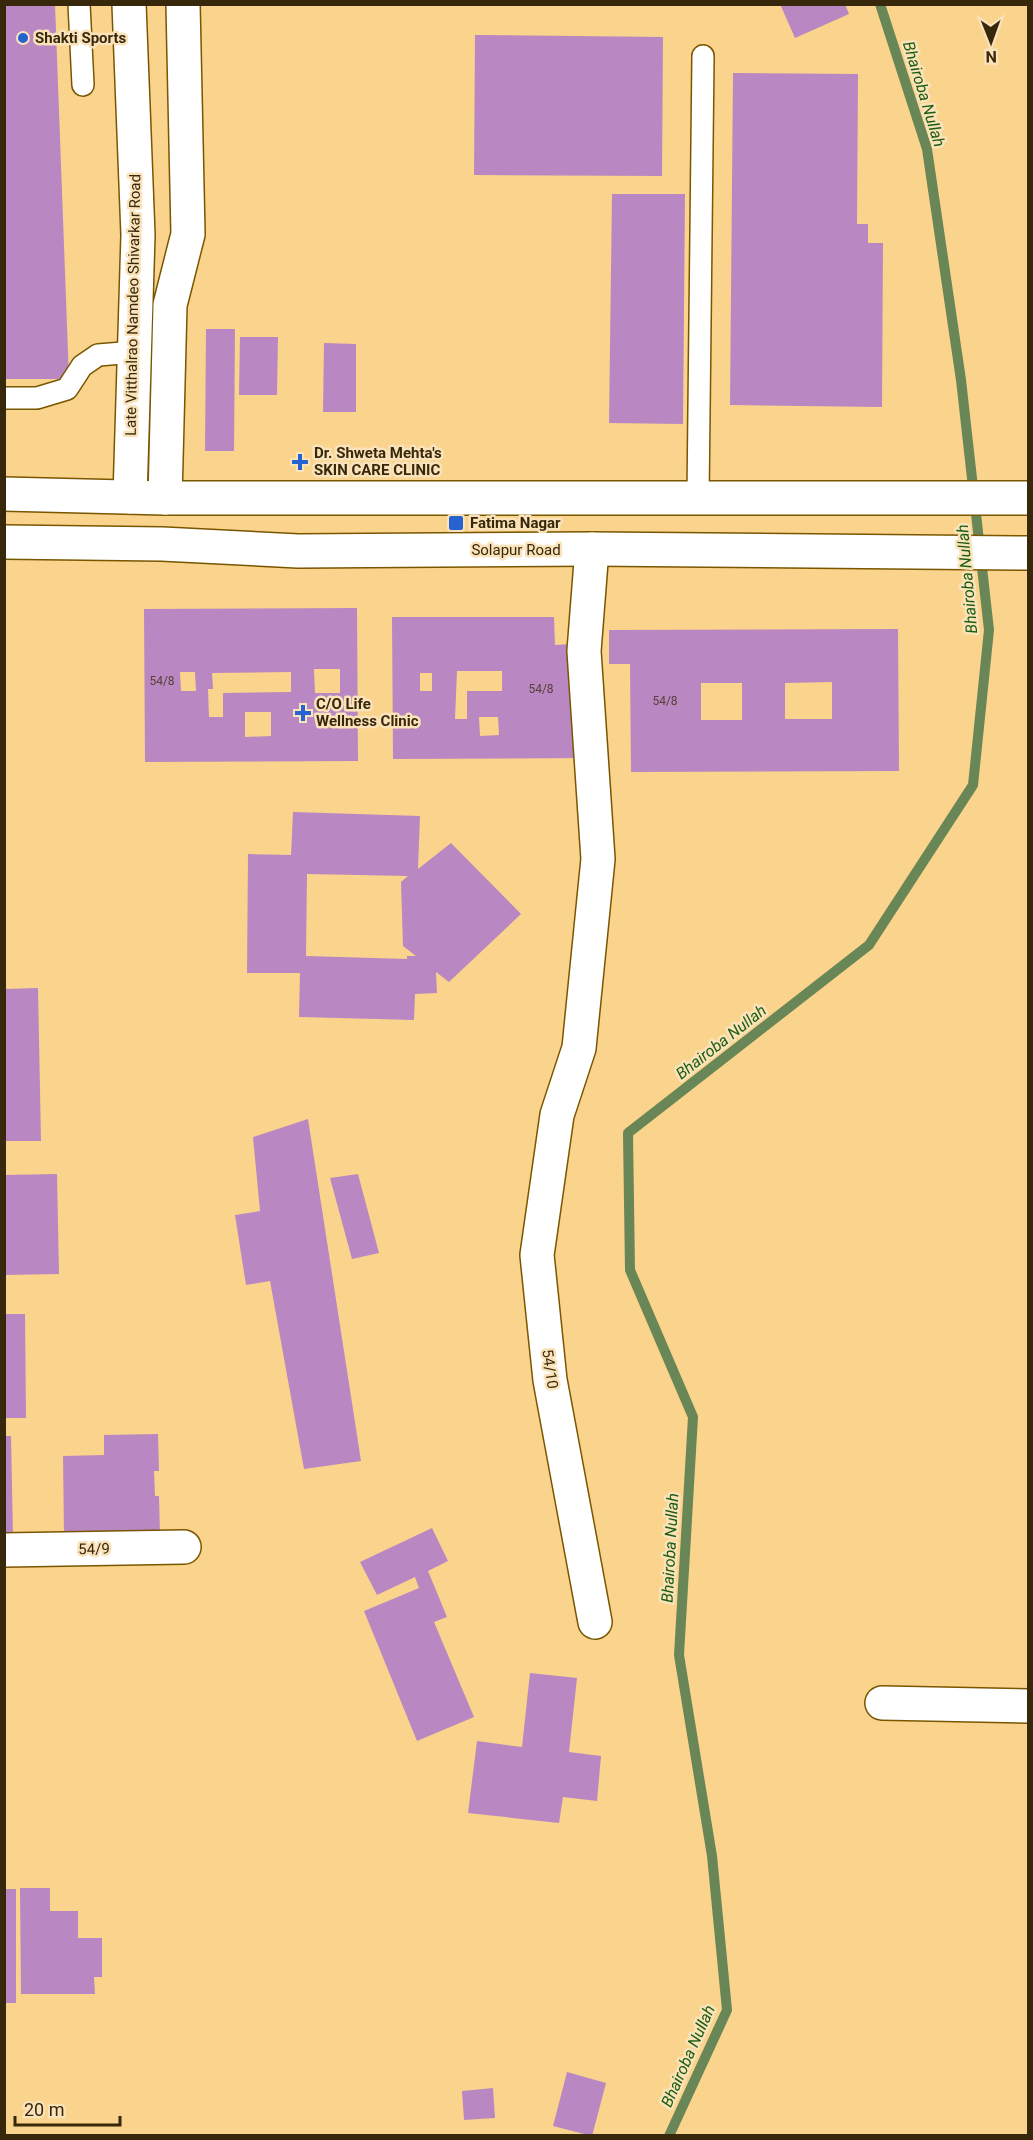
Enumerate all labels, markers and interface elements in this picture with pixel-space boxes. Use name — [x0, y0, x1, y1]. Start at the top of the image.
north arrow — [961, 12, 1021, 72]
place label: Shakti Sports — [35, 29, 127, 47]
marker: Shakti Sports — [16, 31, 30, 45]
water label: Bhairoba Nullah — [899, 39, 949, 149]
text: N — [985, 47, 997, 66]
street label: Late Vitthalrao Namdeo Shivarkar Road — [122, 174, 144, 436]
place label: Dr. Shweta Mehta's SKIN CARE CLINIC — [314, 444, 442, 479]
marker: Dr. Shweta Mehta's SKIN CARE CLINIC — [291, 453, 309, 471]
marker: Fatima Nagar — [447, 514, 465, 532]
place label: Fatima Nagar — [470, 514, 561, 532]
water label: Bhairoba Nullah — [953, 524, 981, 634]
street label: Solapur Road — [471, 541, 561, 559]
house number: 54/8 — [149, 674, 175, 688]
house number: 54/8 — [528, 682, 554, 696]
house number: 54/8 — [652, 694, 678, 708]
place label: C/O Life Wellness Clinic — [316, 695, 419, 730]
marker: C/O Life Wellness Clinic — [294, 704, 312, 722]
water label: Bhairoba Nullah — [672, 1001, 770, 1083]
street label: 54/10 — [538, 1348, 562, 1390]
water label: Bhairoba Nullah — [658, 1493, 682, 1603]
street label: 54/9 — [78, 1540, 110, 1558]
water label: Bhairoba Nullah — [657, 2002, 719, 2110]
scale bar — [15, 2089, 120, 2127]
text: 20 m — [24, 2099, 64, 2120]

